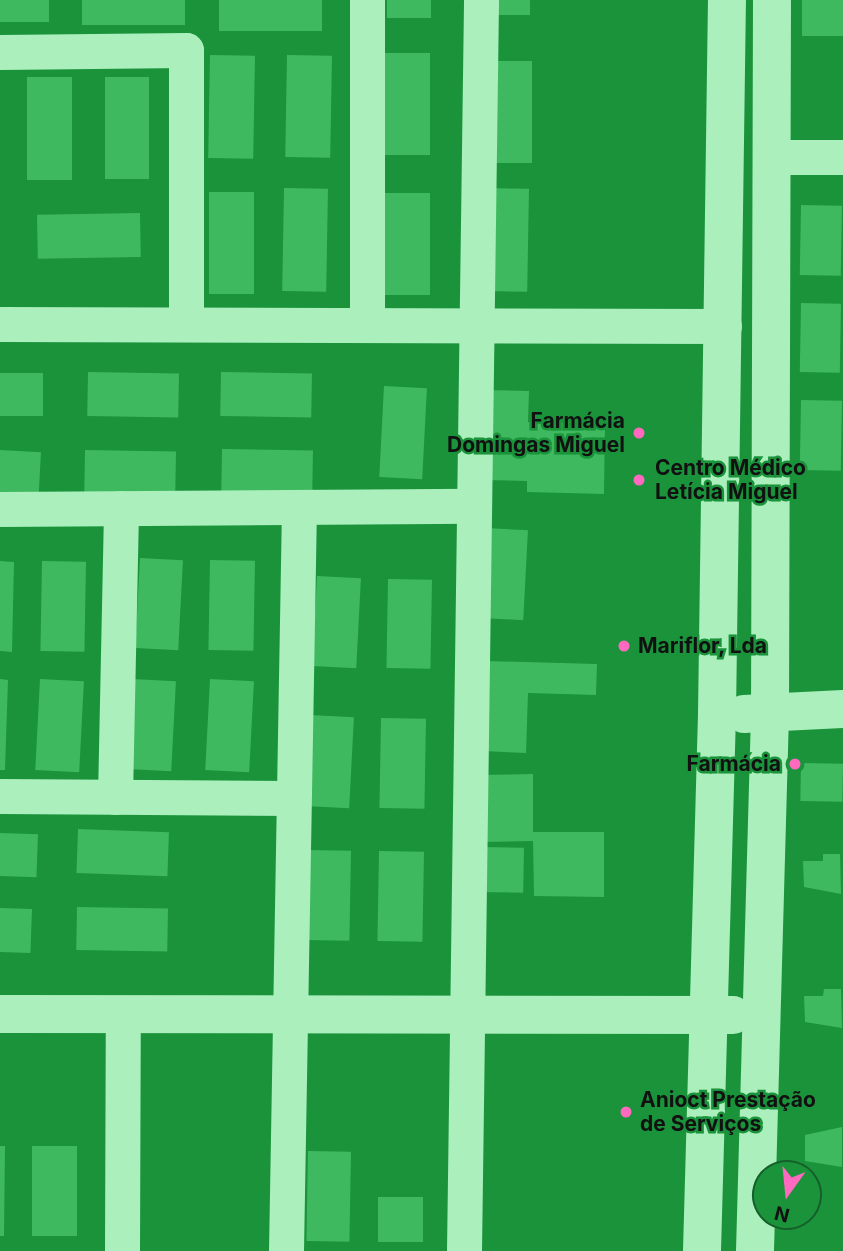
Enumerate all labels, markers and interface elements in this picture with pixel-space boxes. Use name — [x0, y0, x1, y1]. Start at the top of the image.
place label: Farmácia Domingas Miguel — [447, 408, 625, 458]
marker: Farmácia Domingas Miguel — [631, 425, 647, 441]
place label: Centro Médico Letícia Miguel — [655, 455, 806, 505]
marker: Centro Médico Letícia Miguel — [629, 470, 649, 490]
place label: Mariflor, Lda — [638, 633, 768, 659]
marker: Mariflor, Lda — [616, 638, 632, 654]
place label: Farmácia — [687, 751, 781, 777]
marker: Farmácia — [787, 756, 803, 772]
place label: Anioct Prestação de Serviços — [640, 1087, 816, 1137]
marker: Anioct Prestação de Serviços — [618, 1104, 634, 1120]
north arrow — [752, 1160, 822, 1230]
text: N — [772, 1201, 792, 1227]

